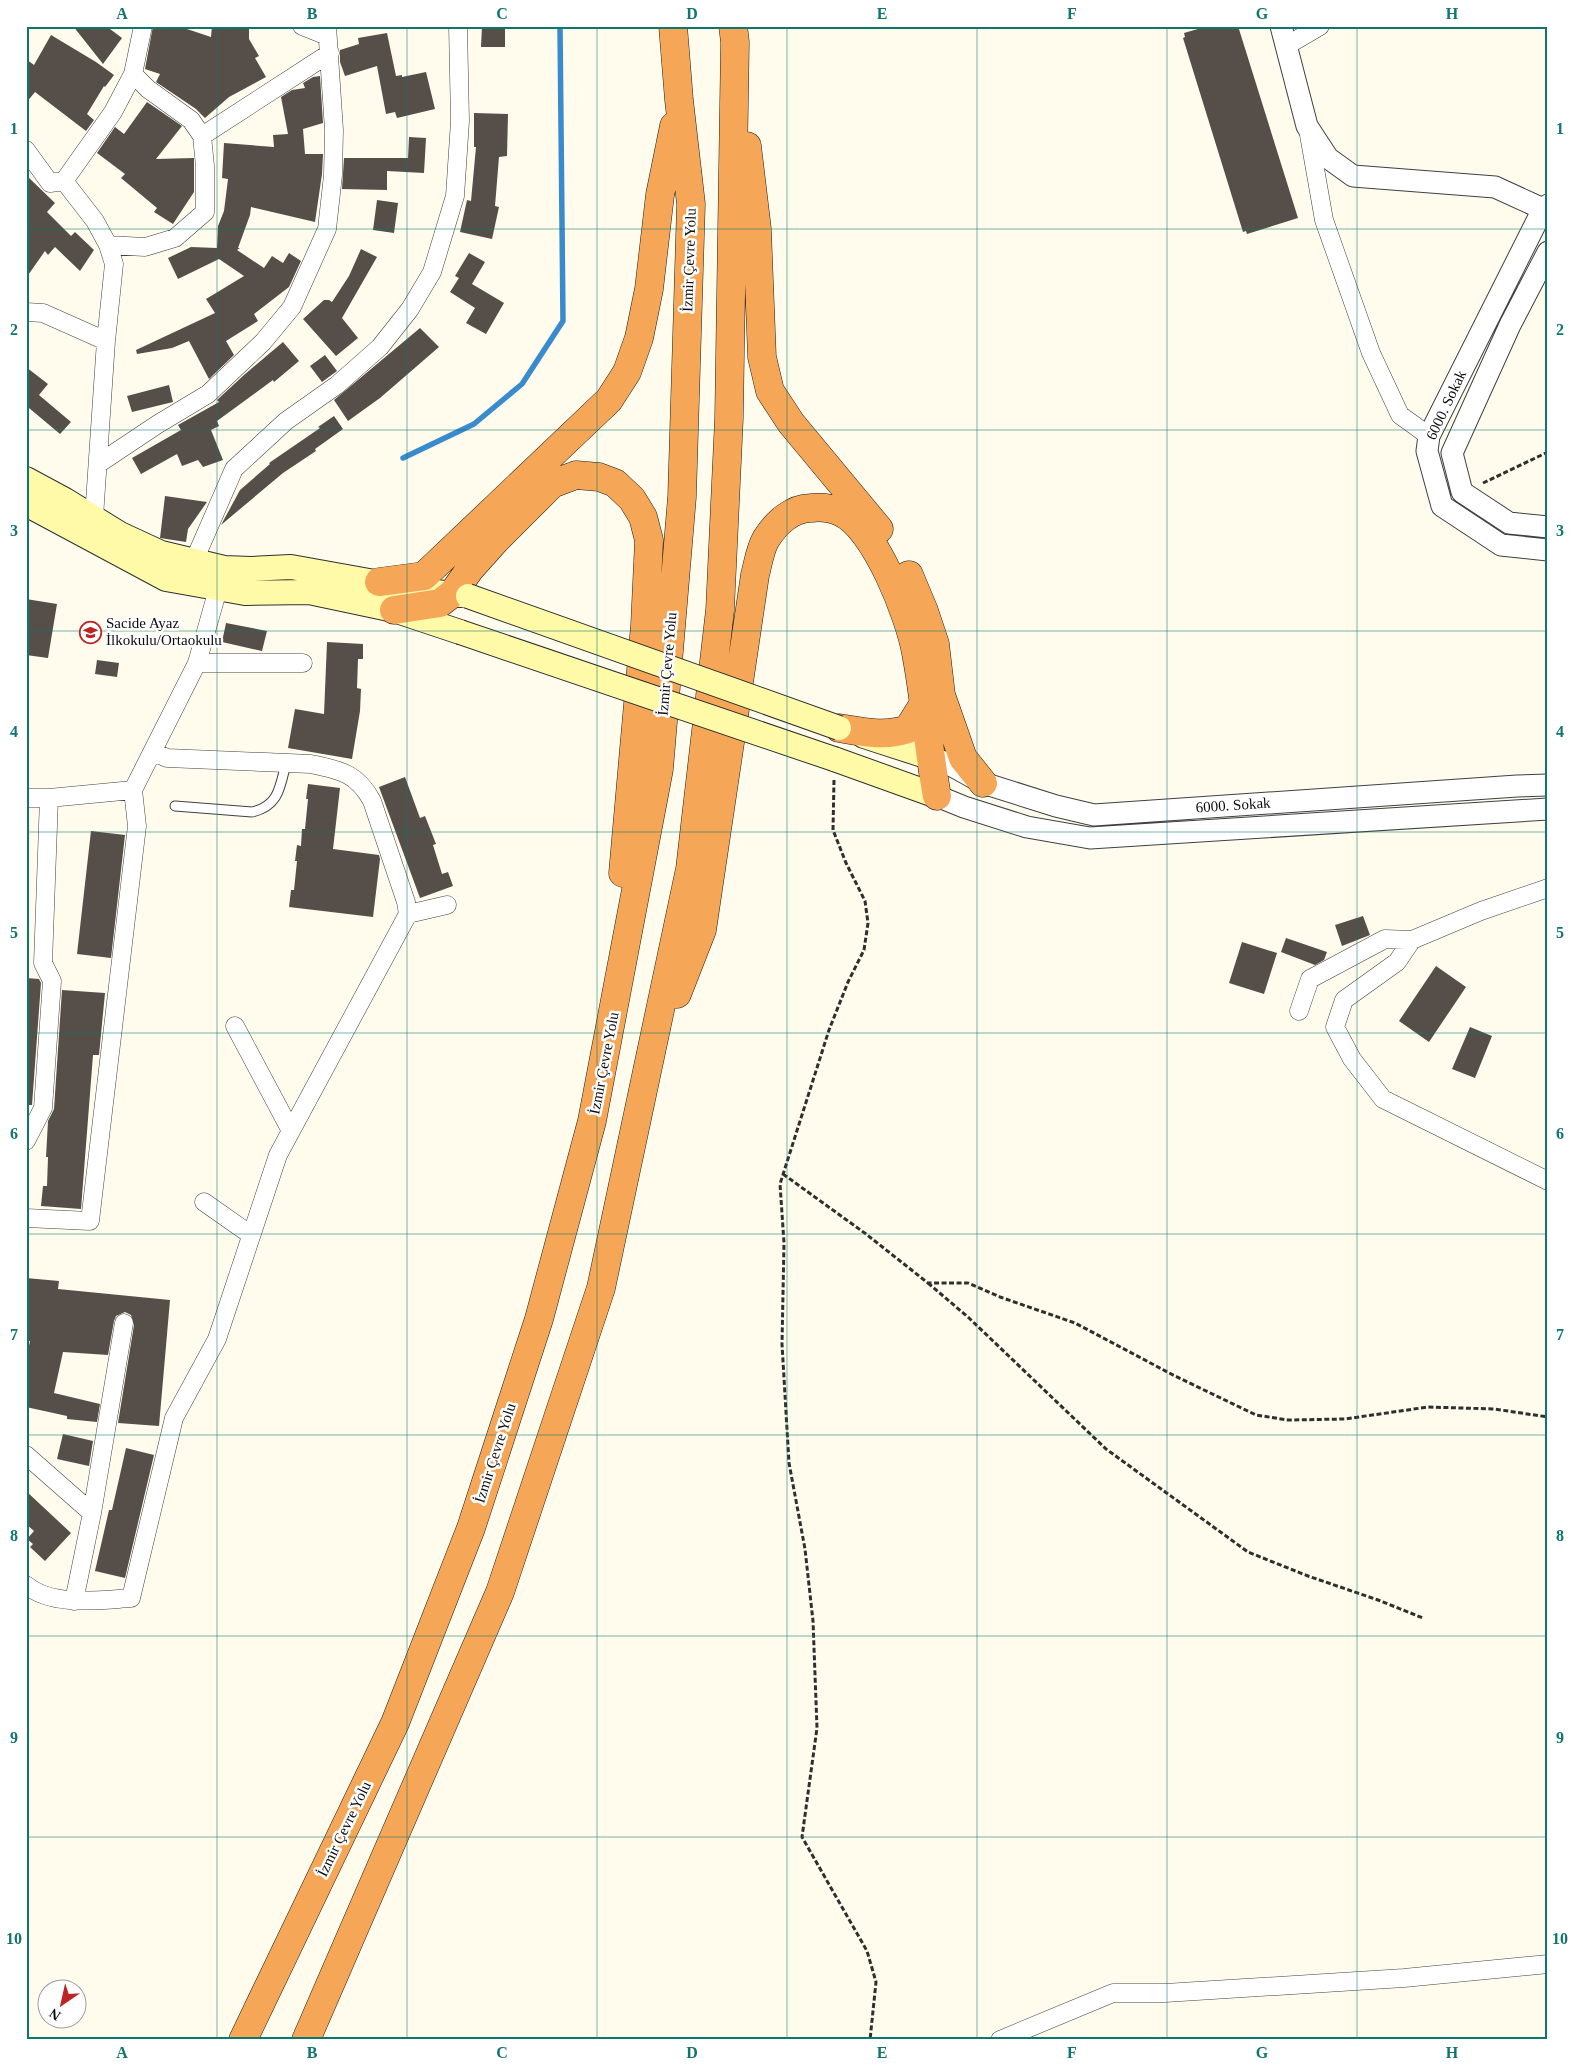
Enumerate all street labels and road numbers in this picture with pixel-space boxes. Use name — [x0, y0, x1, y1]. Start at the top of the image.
street label: İzmir Çevre Yolu — [679, 207, 699, 312]
street label: 6000. Sokak — [1423, 367, 1469, 442]
street label: İzmir Çevre Yolu — [655, 611, 680, 716]
street label: 6000. Sokak — [1195, 794, 1271, 816]
street label: İzmir Çevre Yolu — [586, 1010, 622, 1115]
street label: İzmir Çevre Yolu — [471, 1401, 519, 1505]
street label: İzmir Çevre Yolu — [314, 1778, 374, 1879]

